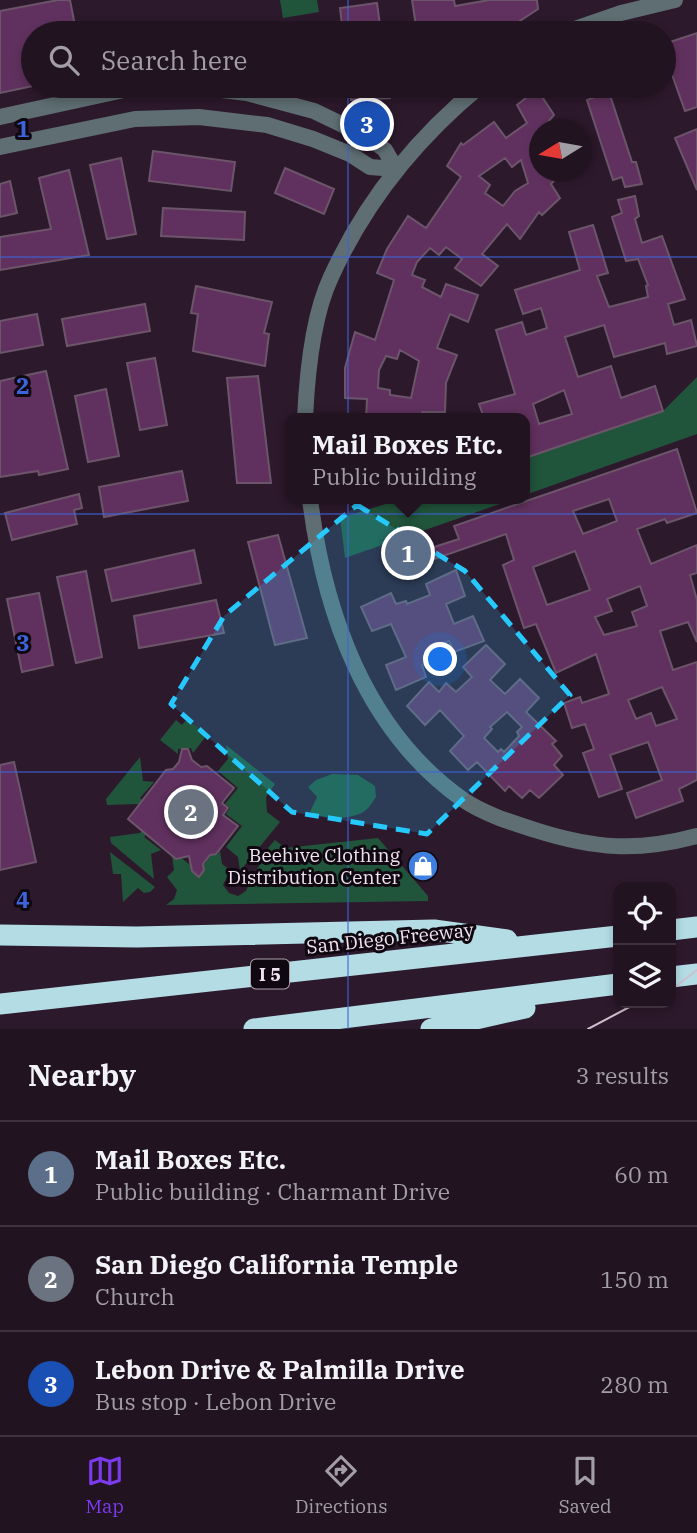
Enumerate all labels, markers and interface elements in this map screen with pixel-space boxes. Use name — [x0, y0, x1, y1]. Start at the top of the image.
search box — [21, 21, 676, 98]
icon: search — [45, 41, 83, 79]
text: Search here — [101, 43, 247, 77]
pin: 3 — [344, 98, 390, 150]
text: 1 — [16, 113, 30, 143]
north arrow — [529, 119, 592, 182]
text: 2 — [16, 370, 30, 400]
popup — [285, 413, 530, 504]
text: Mail Boxes Etc. — [312, 427, 503, 461]
text: Public building — [312, 461, 476, 491]
pin: 1 — [385, 527, 431, 579]
text: 3 — [16, 627, 30, 657]
your location — [423, 642, 457, 676]
pin: 2 — [168, 786, 214, 838]
place label: Beehive Clothing Distribution Center — [227, 843, 401, 889]
shop icon: Beehive Clothing Distribution Center — [406, 849, 440, 883]
map controls — [613, 882, 676, 1008]
button: locate — [613, 882, 676, 945]
text: 4 — [16, 884, 30, 914]
street label: San Diego Freeway — [305, 917, 476, 959]
button: layers — [613, 945, 676, 1008]
road number: I 5 — [251, 959, 289, 988]
text: Nearby — [28, 1055, 136, 1094]
text: 3 results — [576, 1060, 669, 1090]
text: Mail Boxes Etc. — [95, 1142, 286, 1176]
text: 1 — [44, 1159, 58, 1189]
text: 60 m — [614, 1159, 669, 1189]
text: Public building · Charmant Drive — [95, 1176, 450, 1206]
text: San Diego California Temple — [95, 1247, 458, 1281]
text: 2 — [44, 1264, 58, 1294]
text: 150 m — [600, 1264, 669, 1294]
text: Church — [95, 1281, 175, 1311]
text: Lebon Drive & Palmilla Drive — [95, 1352, 465, 1386]
text: 3 — [44, 1369, 58, 1399]
text: 280 m — [600, 1369, 669, 1399]
text: Bus stop · Lebon Drive — [95, 1386, 336, 1416]
tab: Map — [85, 1452, 124, 1518]
tab: Directions — [295, 1452, 388, 1518]
tab: Saved — [558, 1452, 612, 1518]

